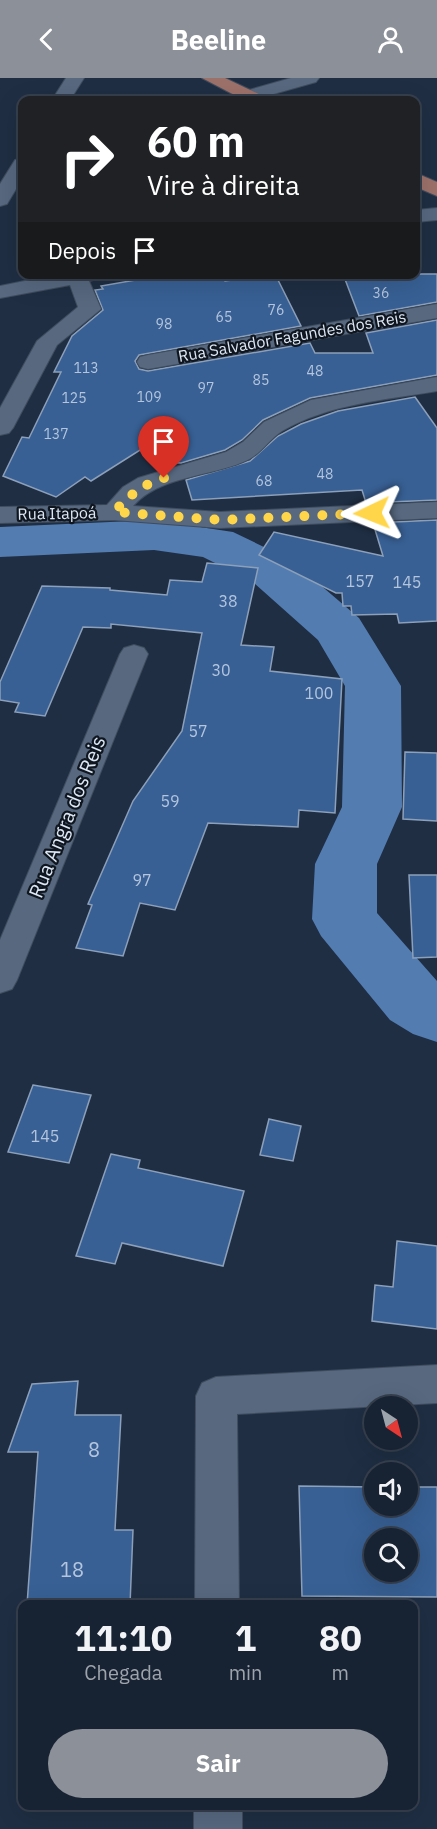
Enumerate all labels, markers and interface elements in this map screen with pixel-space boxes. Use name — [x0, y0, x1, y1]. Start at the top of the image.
text: Beeline — [171, 22, 266, 57]
icon: back — [30, 23, 63, 56]
icon: person — [374, 23, 407, 56]
text: 60 m — [147, 114, 245, 169]
icon: right — [48, 120, 126, 198]
text: Vire à direita — [147, 167, 300, 202]
icon: arrive — [128, 234, 161, 267]
text: Depois — [48, 236, 116, 265]
house number: 36 — [373, 284, 389, 302]
house number: 76 — [268, 301, 284, 319]
street label: Rua Salvador Fagundes dos Reis — [176, 306, 408, 366]
house number: 65 — [216, 308, 232, 326]
house number: 98 — [156, 315, 172, 333]
house number: 113 — [73, 359, 99, 377]
house number: 48 — [307, 362, 323, 380]
house number: 85 — [253, 371, 269, 389]
house number: 97 — [198, 379, 214, 397]
house number: 109 — [136, 388, 162, 406]
house number: 125 — [61, 389, 87, 407]
pin — [138, 416, 189, 478]
house number: 137 — [43, 425, 69, 443]
icon: arrive — [147, 425, 180, 458]
house number: 48 — [317, 465, 333, 483]
house number: 68 — [256, 472, 272, 490]
position arrow — [340, 481, 404, 545]
street label: Rua Itapoá — [17, 502, 97, 524]
house number: 157 — [346, 571, 374, 591]
house number: 145 — [393, 572, 421, 592]
house number: 38 — [218, 591, 238, 611]
house number: 30 — [211, 660, 231, 680]
house number: 100 — [305, 683, 333, 703]
house number: 57 — [188, 721, 208, 741]
street label: Rua Angra dos Reis — [22, 732, 111, 902]
house number: 59 — [160, 791, 180, 811]
house number: 97 — [132, 870, 152, 890]
house number: 145 — [31, 1126, 59, 1146]
north arrow — [364, 1396, 418, 1450]
map controls — [364, 1396, 418, 1582]
house number: 8 — [88, 1436, 100, 1463]
button: sound — [364, 1462, 418, 1516]
button: search — [364, 1528, 418, 1582]
house number: 18 — [60, 1556, 84, 1583]
text: 11:10 — [74, 1614, 172, 1661]
text: 1 — [235, 1614, 256, 1661]
text: 80 — [319, 1614, 362, 1661]
text: Chegada — [84, 1659, 162, 1686]
text: min — [229, 1659, 262, 1686]
text: m — [331, 1659, 349, 1686]
button: Sair — [48, 1729, 388, 1798]

